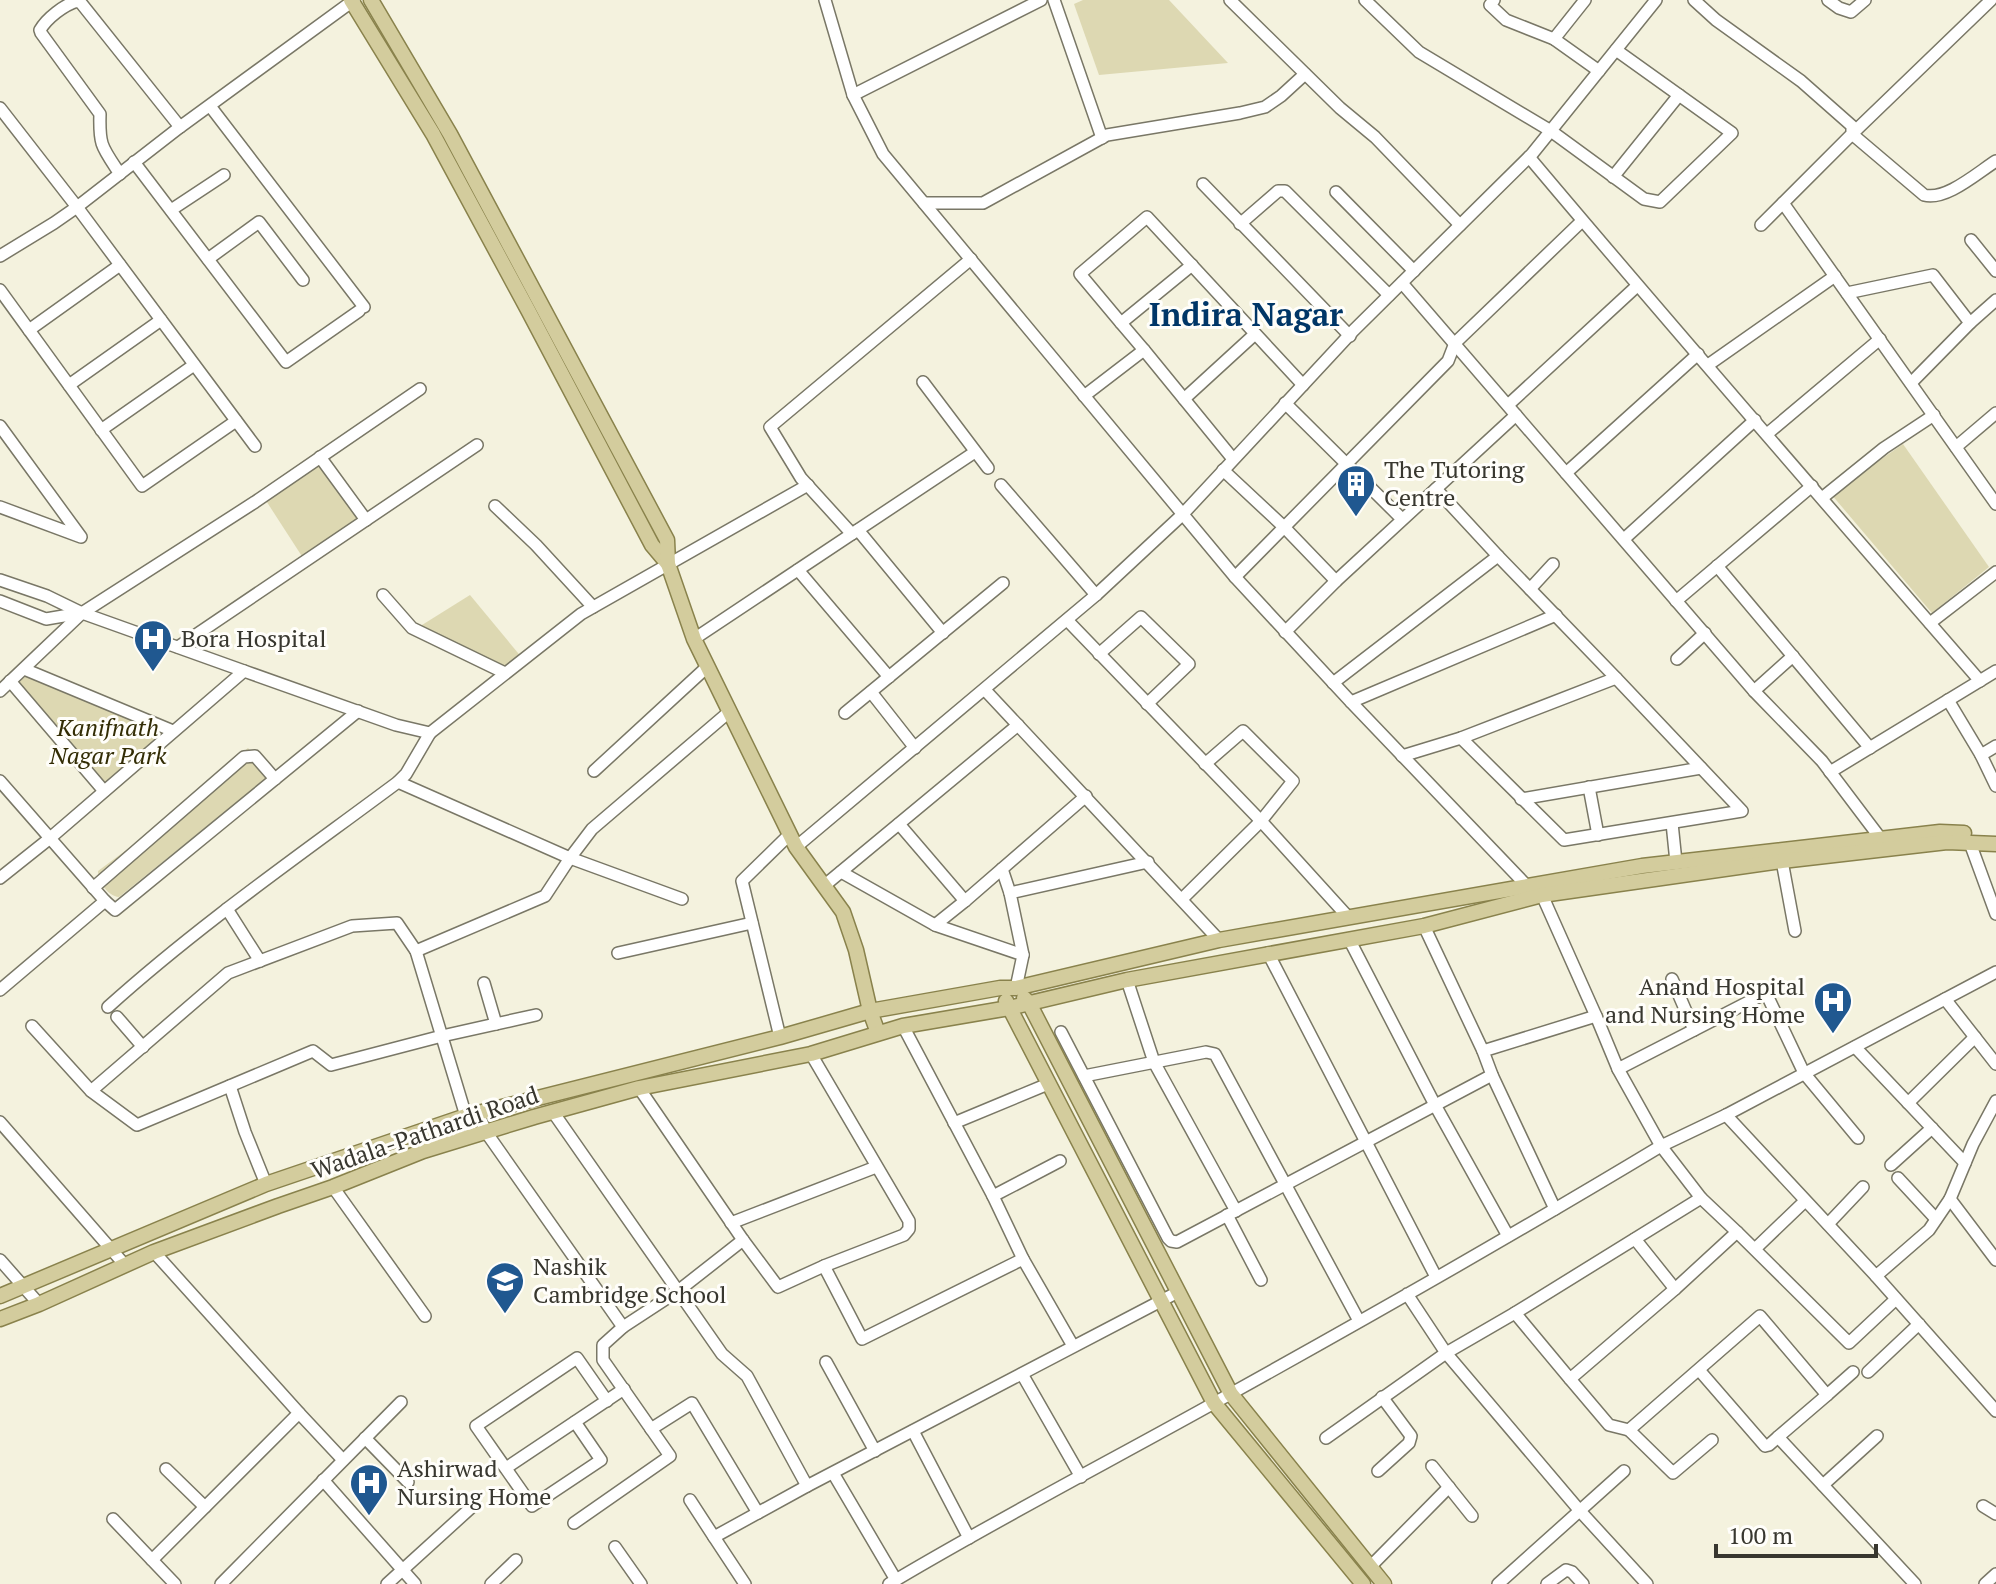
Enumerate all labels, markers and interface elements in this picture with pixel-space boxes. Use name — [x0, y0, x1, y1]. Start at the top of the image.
district label: Indira Nagar — [1149, 293, 1343, 335]
place label: The Tutoring Centre — [1384, 453, 1525, 513]
building icon: The Tutoring Centre — [1335, 463, 1377, 518]
hospital icon: Bora Hospital — [132, 618, 174, 673]
place label: Bora Hospital — [181, 622, 326, 654]
park label: Kanifnath Nagar Park — [48, 711, 167, 771]
place label: Anand Hospital and Nursing Home — [1605, 970, 1805, 1030]
hospital icon: Anand Hospital and Nursing Home — [1812, 980, 1854, 1035]
street label: Wadala-Pathardi Road — [307, 1078, 543, 1186]
place label: Nashik Cambridge School — [533, 1250, 727, 1310]
school or university icon: Nashik Cambridge School — [484, 1260, 526, 1315]
place label: Ashirwad Nursing Home — [397, 1452, 551, 1512]
hospital icon: Ashirwad Nursing Home — [348, 1462, 390, 1517]
scale bar — [1716, 1508, 1876, 1558]
text: 100 m — [1728, 1519, 1793, 1551]

